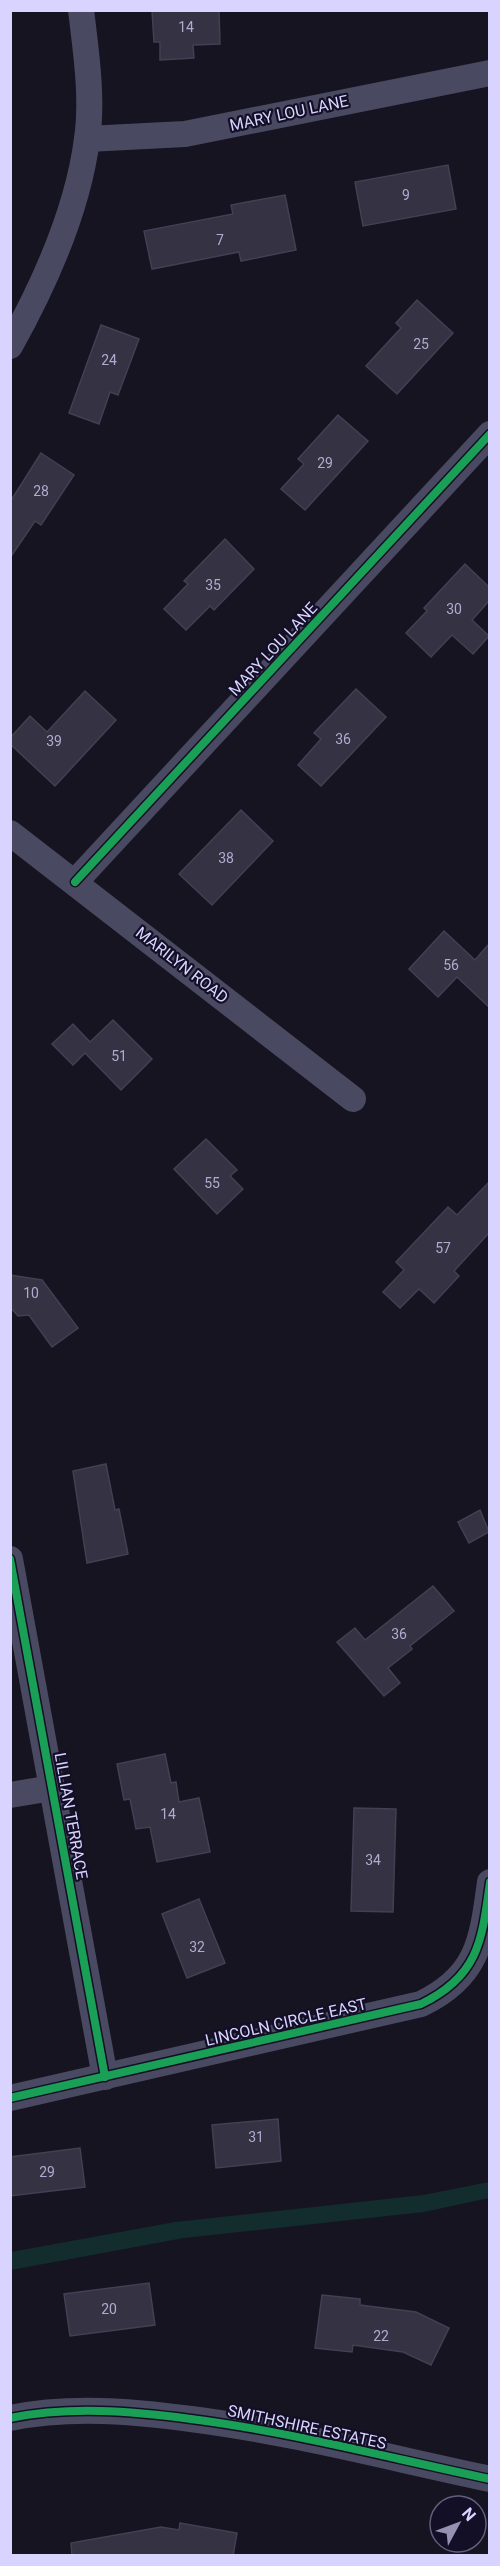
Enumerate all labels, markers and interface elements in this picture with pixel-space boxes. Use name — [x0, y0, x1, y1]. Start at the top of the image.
house number: 14 — [178, 19, 194, 35]
street label: MARY LOU LANE — [228, 91, 350, 135]
house number: 9 — [402, 187, 410, 203]
house number: 7 — [216, 232, 224, 248]
house number: 25 — [413, 336, 429, 352]
house number: 24 — [101, 352, 117, 368]
house number: 29 — [317, 455, 333, 471]
house number: 28 — [33, 483, 49, 499]
house number: 35 — [205, 577, 221, 593]
street label: MARY LOU LANE — [225, 598, 321, 700]
house number: 30 — [446, 601, 462, 617]
house number: 36 — [335, 731, 351, 747]
house number: 39 — [46, 733, 62, 749]
house number: 38 — [218, 850, 234, 866]
street label: MARILYN ROAD — [132, 923, 232, 1007]
house number: 56 — [443, 957, 459, 973]
house number: 51 — [111, 1048, 127, 1064]
house number: 55 — [204, 1175, 220, 1191]
house number: 57 — [435, 1240, 451, 1256]
house number: 10 — [23, 1285, 39, 1301]
house number: 36 — [391, 1626, 407, 1642]
street label: LILLIAN TERRACE — [50, 1751, 92, 1881]
house number: 14 — [160, 1806, 176, 1822]
house number: 34 — [365, 1852, 381, 1868]
house number: 32 — [189, 1939, 205, 1955]
street label: LINCOLN CIRCLE EAST — [203, 1994, 369, 2050]
house number: 31 — [248, 2129, 264, 2145]
house number: 29 — [39, 2164, 55, 2180]
house number: 20 — [101, 2301, 117, 2317]
house number: 22 — [373, 2328, 389, 2344]
street label: SMITHSHIRE ESTATES — [226, 2401, 388, 2453]
north arrow — [428, 2494, 488, 2554]
text: N — [458, 2504, 480, 2525]

